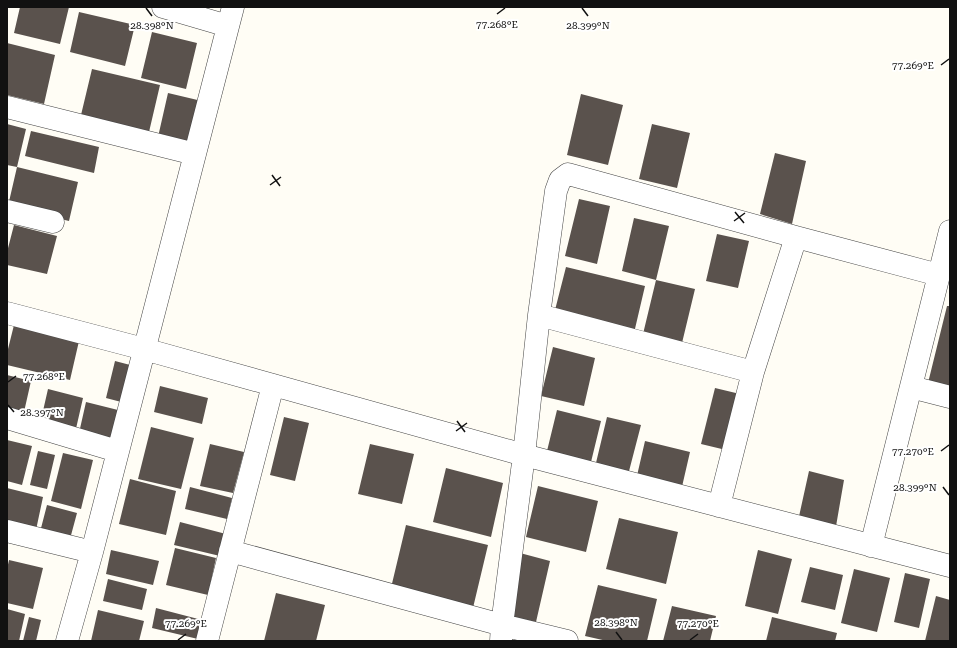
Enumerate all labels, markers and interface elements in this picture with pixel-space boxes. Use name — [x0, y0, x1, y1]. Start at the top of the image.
text: 77.268°E — [476, 19, 518, 30]
text: 28.398°N — [130, 20, 174, 31]
text: 28.399°N — [566, 20, 610, 31]
text: 77.269°E — [892, 60, 934, 71]
text: 77.268°E — [23, 371, 65, 382]
text: 28.397°N — [20, 407, 64, 418]
text: 77.270°E — [892, 446, 934, 457]
text: 28.399°N — [893, 482, 937, 493]
text: 28.398°N — [594, 617, 638, 628]
text: 77.269°E — [165, 618, 207, 629]
text: 77.270°E — [677, 618, 719, 629]

